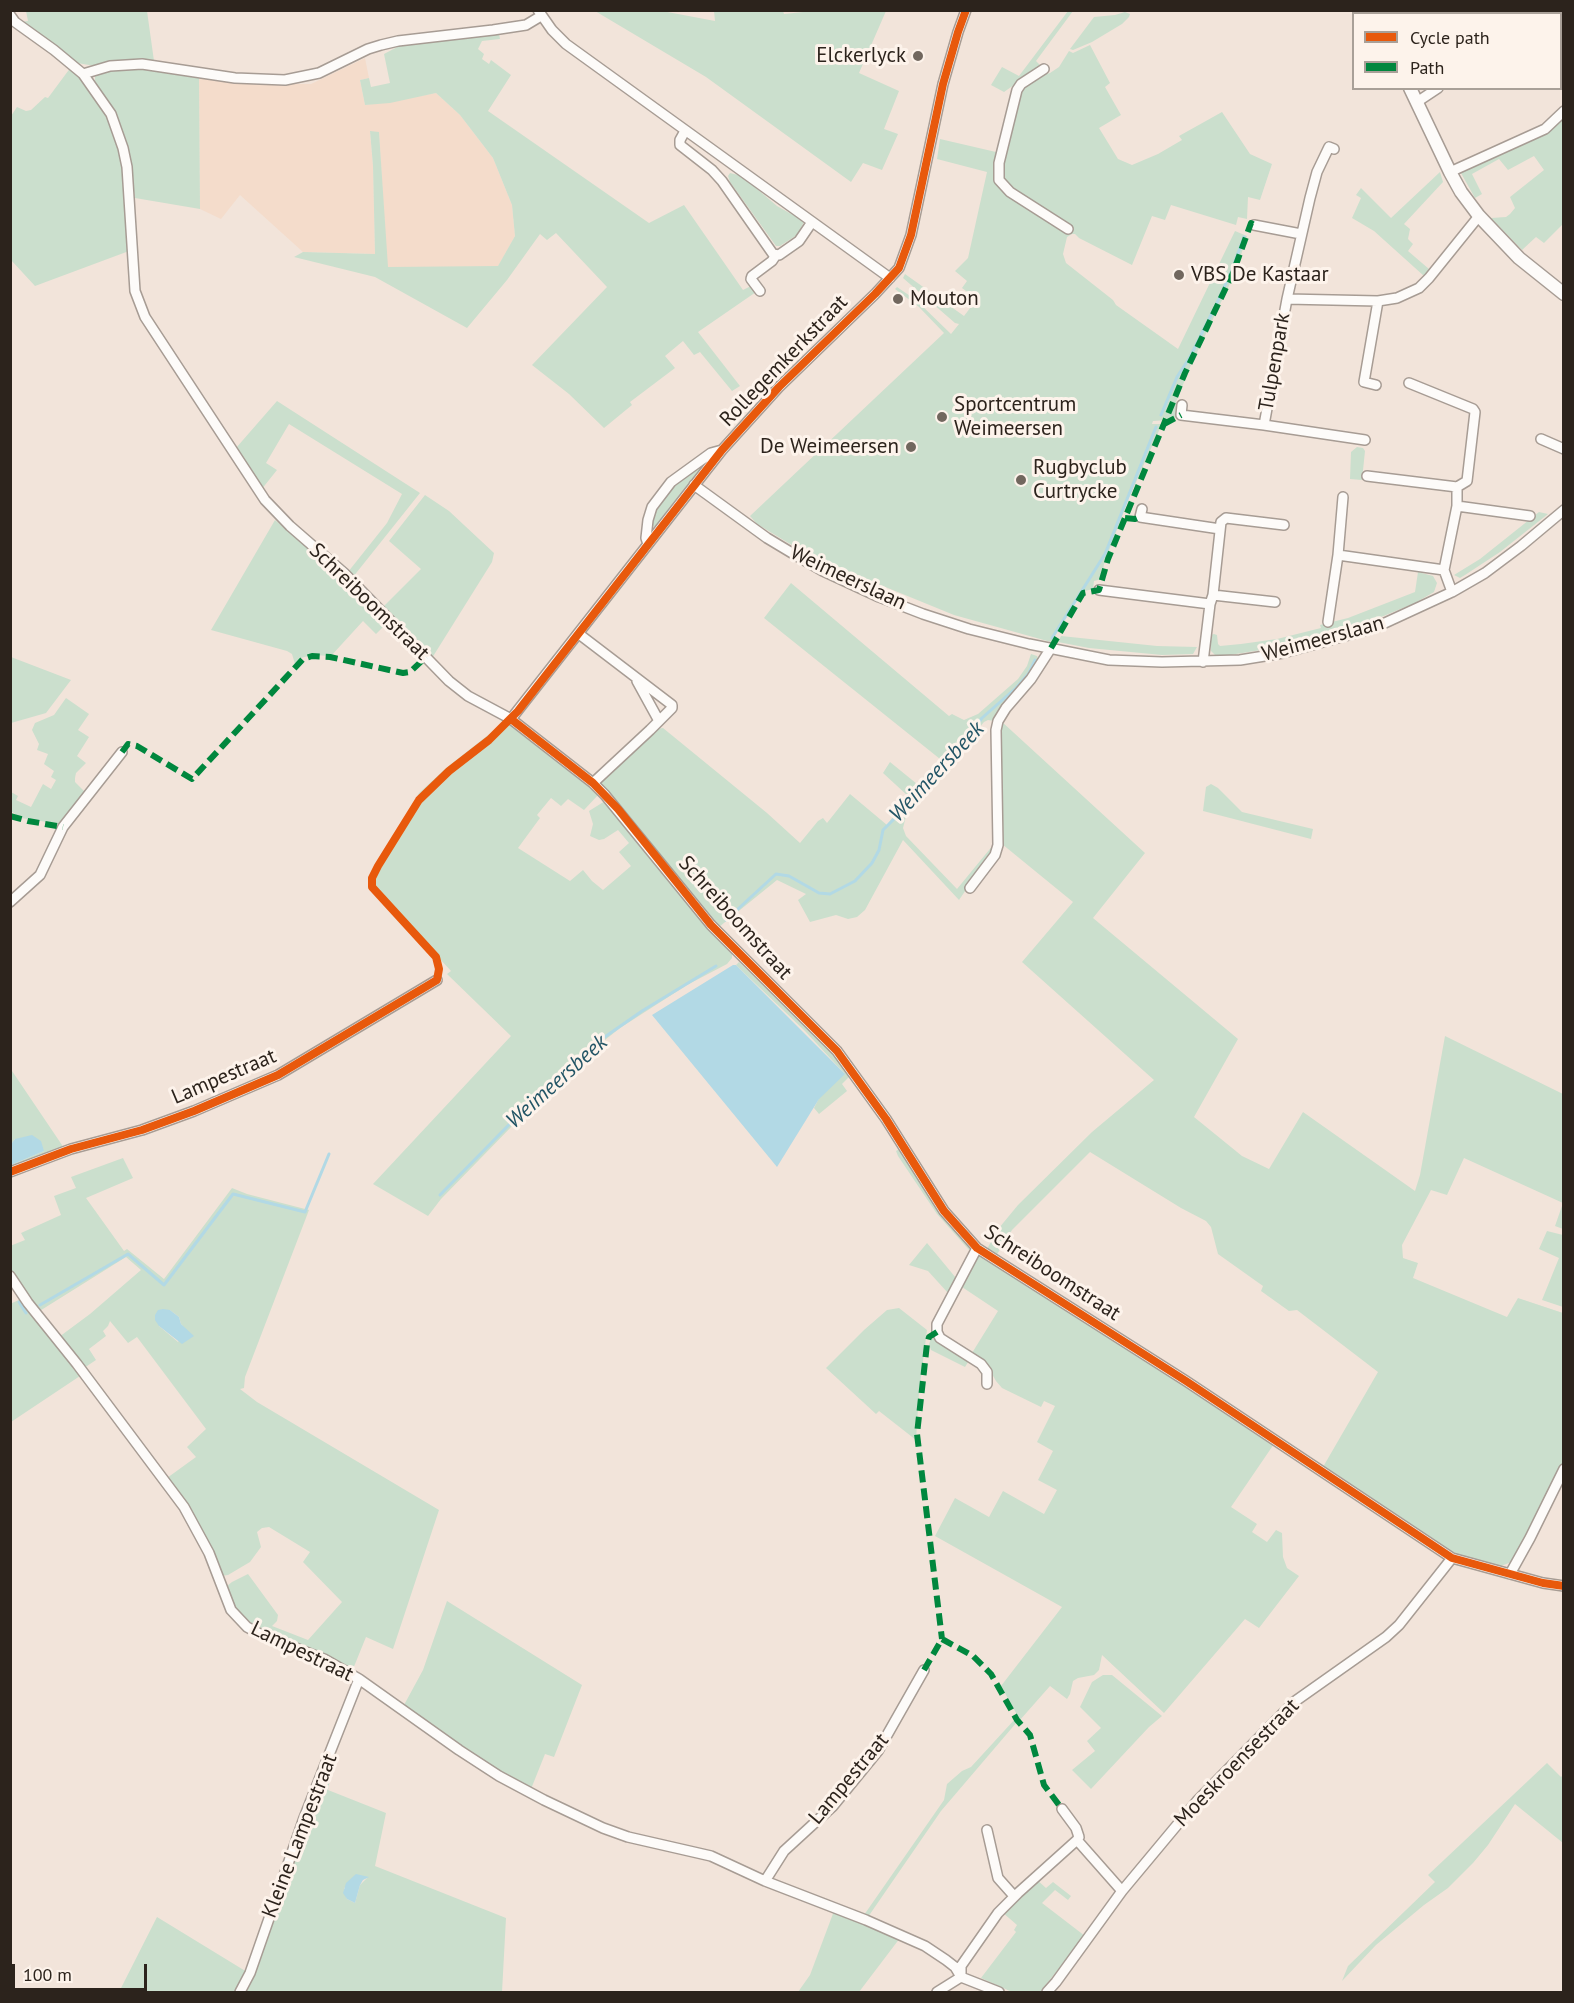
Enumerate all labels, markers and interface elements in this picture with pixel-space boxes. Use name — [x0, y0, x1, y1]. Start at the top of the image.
legend — [1352, 12, 1562, 90]
text: Cycle path — [1410, 26, 1490, 49]
place label: Elckerlyck — [816, 43, 906, 69]
marker: Elckerlyck — [911, 49, 925, 63]
text: Path — [1410, 56, 1444, 79]
place label: VBS De Kastaar — [1191, 262, 1329, 288]
marker: VBS De Kastaar — [1172, 268, 1186, 282]
place label: Mouton — [910, 286, 979, 312]
street label: Rollegemkerkstraat — [715, 290, 853, 432]
marker: Mouton — [891, 292, 905, 306]
street label: Tulpenpark — [1254, 311, 1296, 413]
place label: Sportcentrum Weimeersen — [954, 392, 1076, 442]
marker: Sportcentrum Weimeersen — [935, 410, 949, 424]
place label: De Weimeersen — [760, 434, 899, 460]
marker: De Weimeersen — [904, 440, 918, 454]
place label: Rugbyclub Curtrycke — [1033, 455, 1127, 505]
marker: Rugbyclub Curtrycke — [1014, 473, 1028, 487]
street label: Schreiboomstraat — [304, 538, 434, 666]
street label: Weimeerslaan — [786, 540, 910, 616]
street label: Weimeerslaan — [1259, 611, 1387, 667]
water label: Weimeersbeek — [884, 716, 990, 828]
street label: Schreiboomstraat — [673, 851, 797, 985]
water label: Weimeersbeek — [501, 1030, 613, 1134]
street label: Lampestraat — [168, 1044, 280, 1110]
street label: Schreiboomstraat — [979, 1220, 1125, 1326]
street label: Lampestraat — [247, 1616, 357, 1688]
street label: Moeskroensestraat — [1169, 1694, 1305, 1832]
street label: Lampestraat — [804, 1728, 894, 1830]
street label: Kleine Lampestraat — [257, 1750, 343, 1922]
scale bar — [15, 1952, 150, 1990]
text: 100 m — [23, 1963, 72, 1986]

